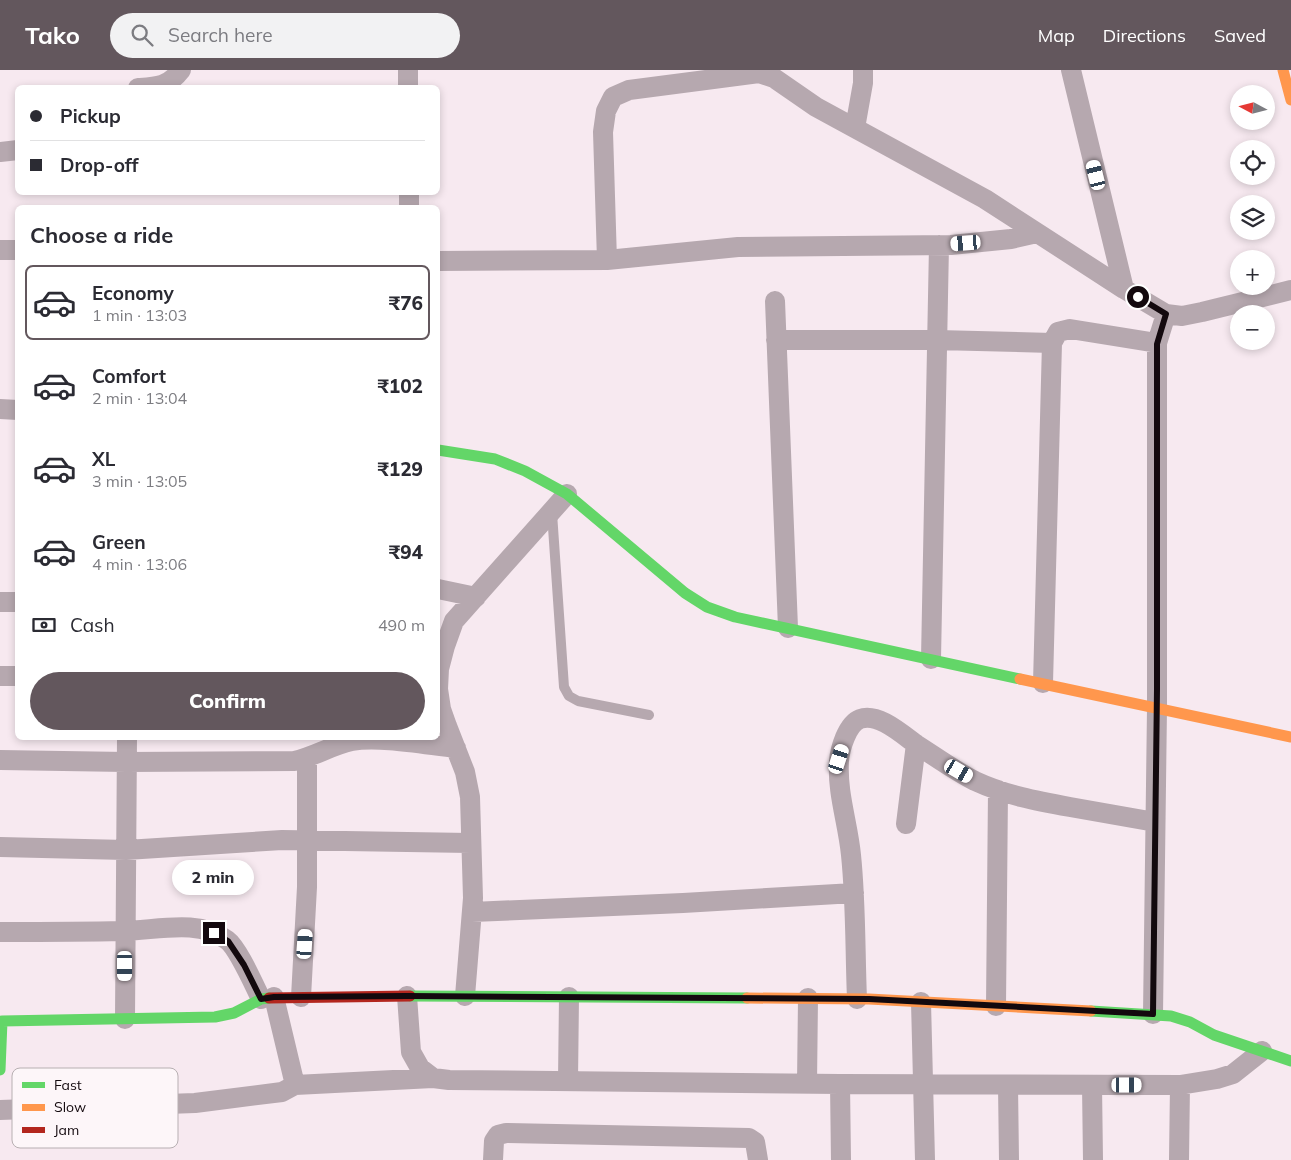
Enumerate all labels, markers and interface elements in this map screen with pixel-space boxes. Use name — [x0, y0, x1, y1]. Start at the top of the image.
search box — [110, 13, 460, 58]
text: Tako — [25, 20, 80, 50]
icon: search — [128, 21, 156, 49]
text: Search here — [168, 23, 273, 47]
text: Map — [1038, 24, 1075, 47]
text: Directions — [1103, 24, 1186, 47]
text: Saved — [1214, 24, 1266, 47]
north arrow — [1230, 85, 1275, 130]
map controls — [1230, 85, 1275, 350]
text: Pickup — [60, 104, 121, 128]
button: locate — [1230, 140, 1275, 185]
text: Drop-off — [60, 153, 138, 177]
car — [1085, 159, 1106, 191]
button: layers — [1230, 195, 1275, 240]
text: Choose a ride — [30, 221, 173, 249]
car — [950, 234, 981, 252]
button: + — [1230, 250, 1275, 295]
icon: car — [32, 280, 77, 325]
text: Economy — [92, 281, 174, 305]
route start — [1127, 286, 1149, 308]
text: ₹76 — [389, 291, 423, 315]
text: 1 min · 13:03 — [92, 305, 187, 325]
button: − — [1230, 305, 1275, 350]
icon: car — [32, 363, 77, 408]
text: Comfort — [92, 364, 166, 388]
text: ₹102 — [377, 374, 423, 398]
text: 2 min · 13:04 — [92, 388, 187, 408]
icon: car — [32, 446, 77, 491]
text: XL — [92, 447, 115, 471]
text: ₹129 — [377, 457, 423, 481]
text: 3 min · 13:05 — [92, 471, 187, 491]
icon: car — [32, 529, 77, 574]
text: Green — [92, 530, 146, 554]
text: ₹94 — [389, 540, 423, 564]
text: 4 min · 13:06 — [92, 554, 187, 574]
icon: cash — [30, 611, 58, 639]
text: Cash — [70, 613, 115, 637]
text: 490 m — [378, 615, 425, 635]
button: Confirm — [30, 672, 425, 730]
car — [827, 742, 850, 776]
car — [942, 757, 975, 785]
callout: 2 min — [173, 860, 255, 896]
text: 2 min — [192, 867, 234, 887]
route end — [203, 922, 225, 944]
car — [296, 929, 313, 959]
car — [117, 951, 132, 981]
legend — [12, 1068, 178, 1148]
text: Fast — [54, 1076, 82, 1094]
car — [1112, 1078, 1142, 1093]
text: Slow — [54, 1098, 86, 1116]
text: Jam — [54, 1121, 79, 1139]

